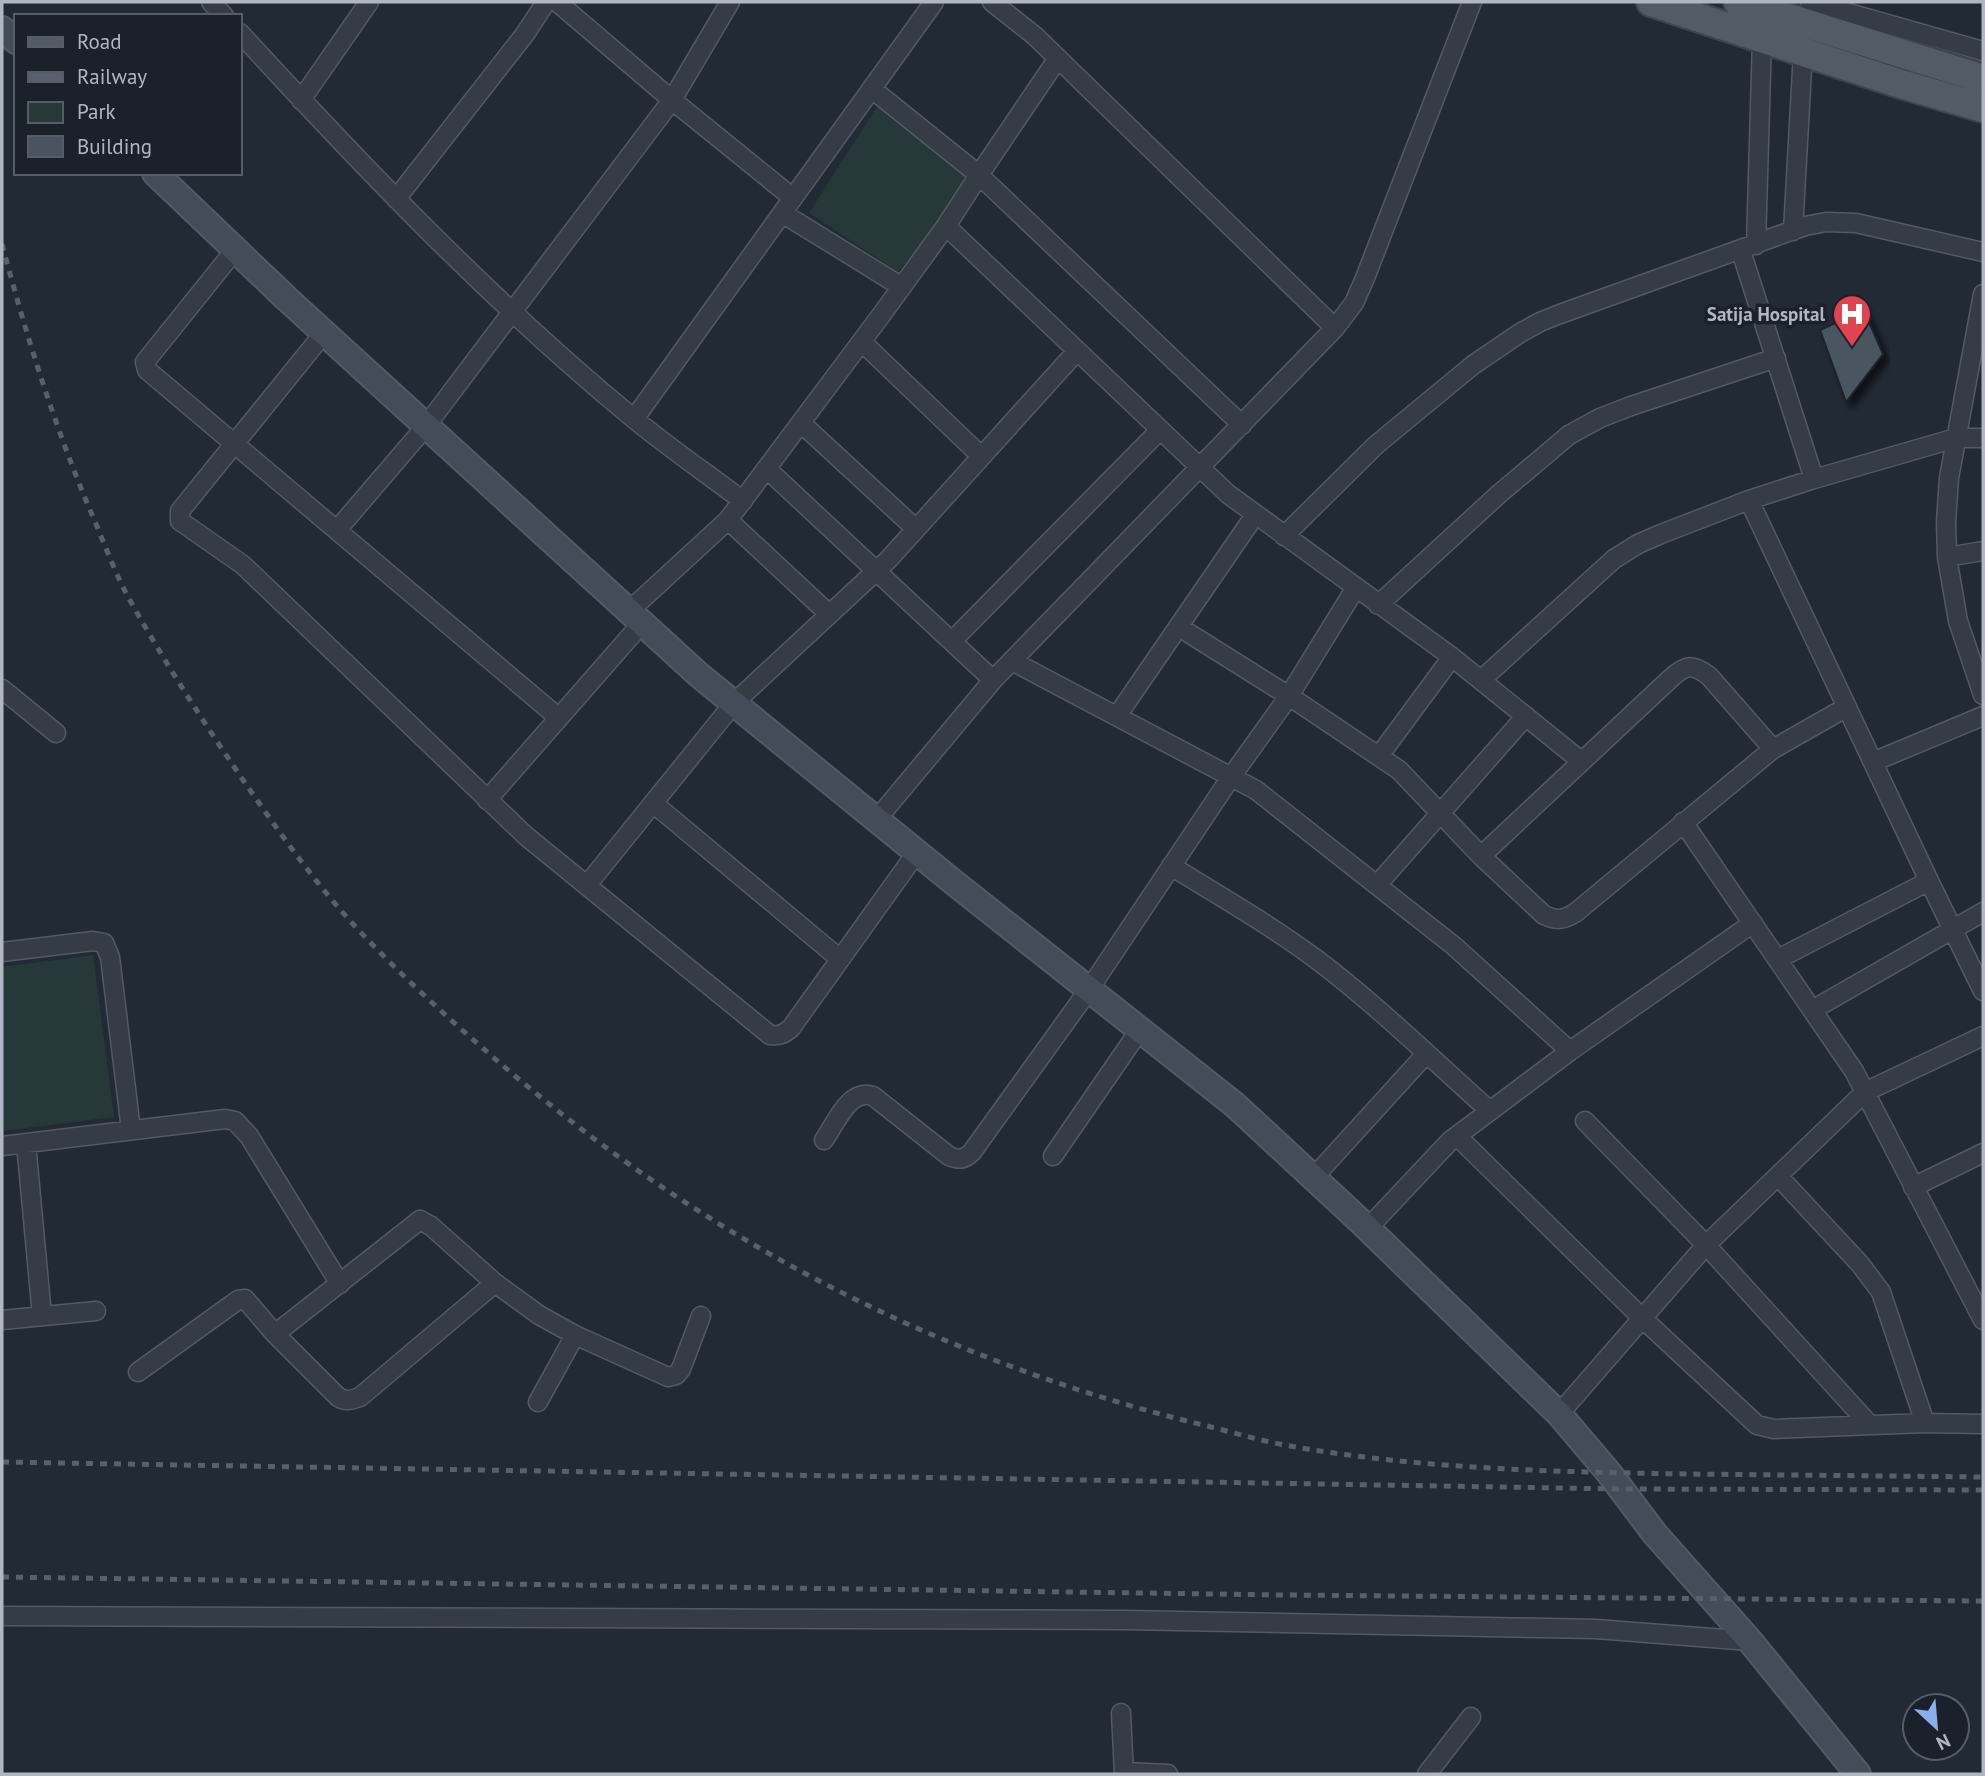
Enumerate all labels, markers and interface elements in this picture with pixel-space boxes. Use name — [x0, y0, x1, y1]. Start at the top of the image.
legend — [14, 14, 242, 175]
text: Road — [77, 28, 121, 55]
text: Railway — [77, 63, 147, 90]
text: Park — [77, 98, 116, 125]
text: Building — [77, 133, 152, 160]
hospital icon: Satija Hospital — [1831, 293, 1873, 348]
place label: Satija Hospital — [1707, 302, 1825, 326]
north arrow — [1901, 1692, 1971, 1762]
text: N — [1933, 1729, 1954, 1756]

